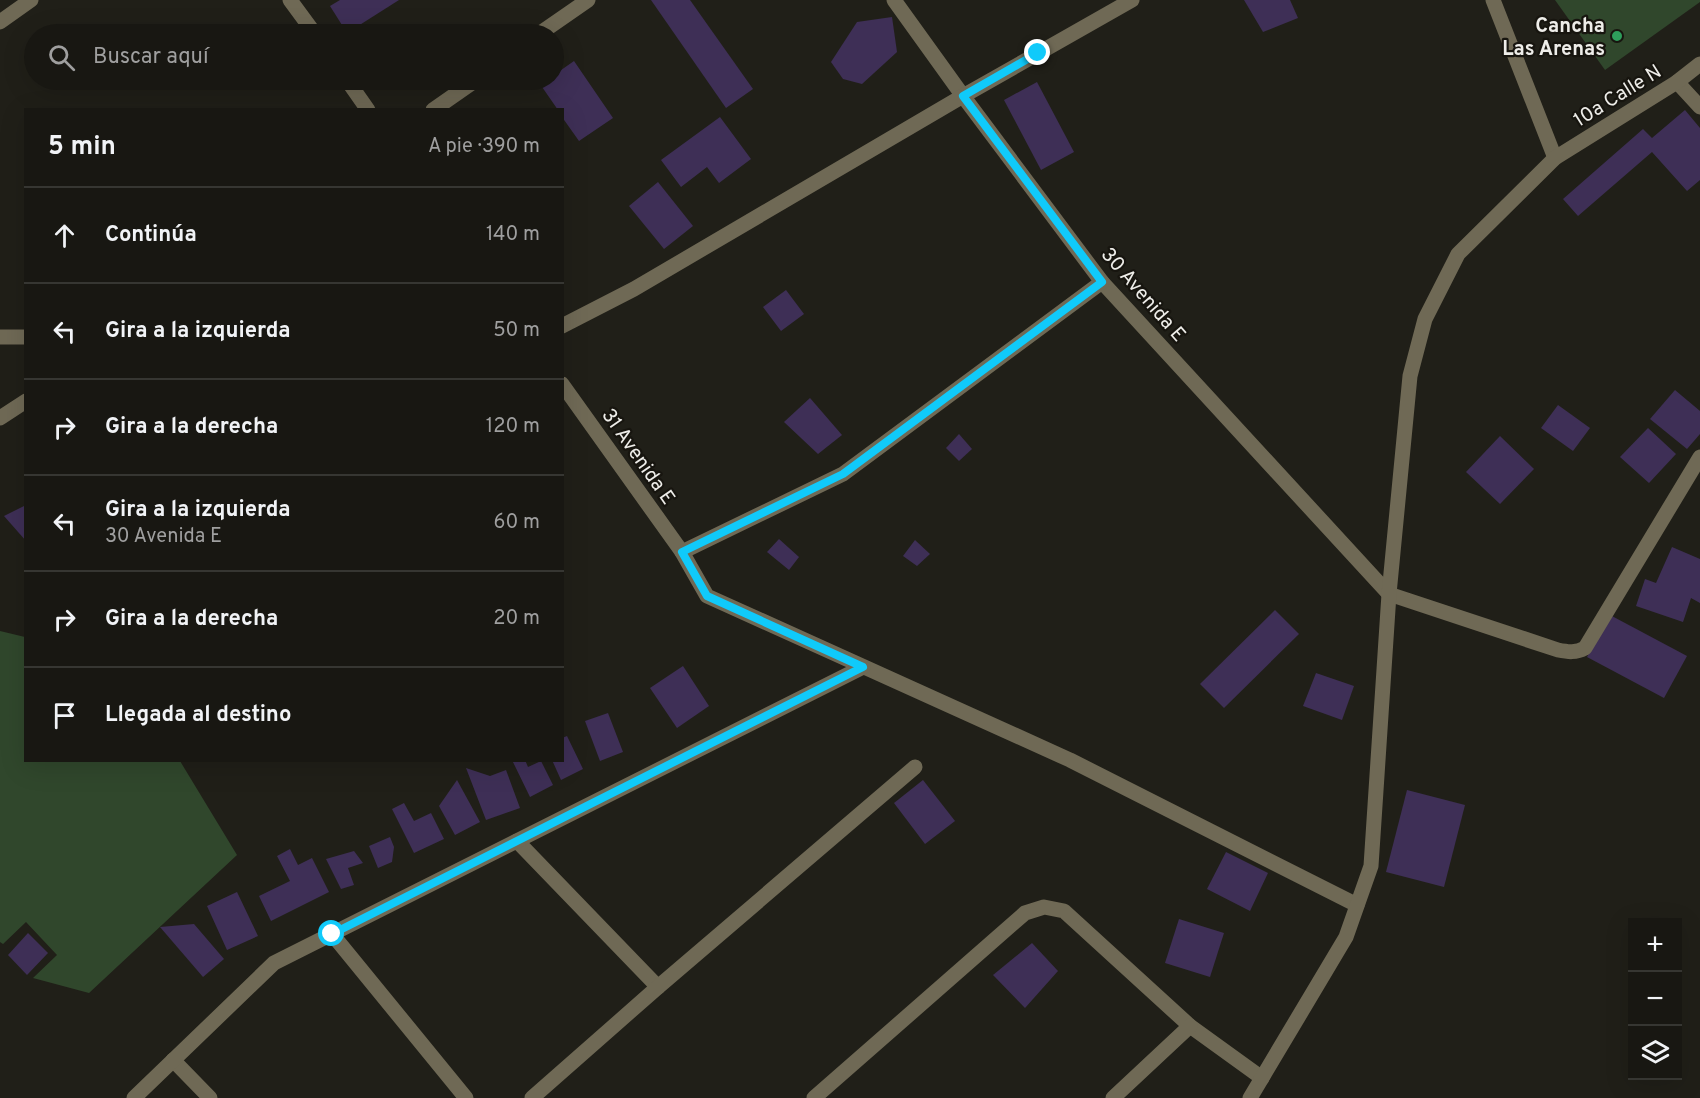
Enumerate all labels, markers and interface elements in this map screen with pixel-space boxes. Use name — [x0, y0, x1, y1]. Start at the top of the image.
place label: Cancha Las Arenas — [1502, 14, 1605, 63]
search box — [24, 24, 564, 90]
marker: Cancha Las Arenas — [1610, 29, 1624, 43]
route end — [1024, 39, 1050, 65]
icon: search — [45, 41, 78, 74]
text: Buscar aquí — [93, 44, 209, 71]
street label: 10a Calle N — [1569, 59, 1667, 134]
text: 5 min — [48, 131, 116, 164]
text: A pie · 390 m — [428, 134, 540, 160]
icon: ahead — [48, 219, 81, 252]
text: Continúa — [105, 222, 197, 249]
text: 140 m — [486, 222, 540, 248]
street label: 30 Avenida E — [1094, 243, 1191, 348]
icon: left — [48, 315, 81, 348]
text: Gira a la izquierda — [105, 318, 291, 345]
text: 50 m — [493, 318, 540, 344]
street label: 31 Avenida E — [595, 404, 680, 510]
icon: right — [48, 411, 81, 444]
text: Gira a la derecha — [105, 414, 278, 441]
text: 120 m — [486, 414, 540, 440]
text: Gira a la izquierda — [105, 497, 291, 524]
icon: left — [48, 507, 81, 540]
text: 60 m — [494, 510, 540, 536]
text: 30 Avenida E — [105, 524, 222, 550]
icon: right — [48, 603, 81, 636]
text: Gira a la derecha — [105, 606, 278, 633]
text: 20 m — [493, 606, 540, 632]
icon: arrive — [48, 699, 81, 732]
text: Llegada al destino — [105, 702, 291, 729]
map controls — [1628, 918, 1682, 1080]
button: + — [1628, 918, 1682, 972]
route start — [318, 920, 344, 946]
button: − — [1628, 972, 1682, 1026]
button: layers — [1628, 1026, 1682, 1080]

